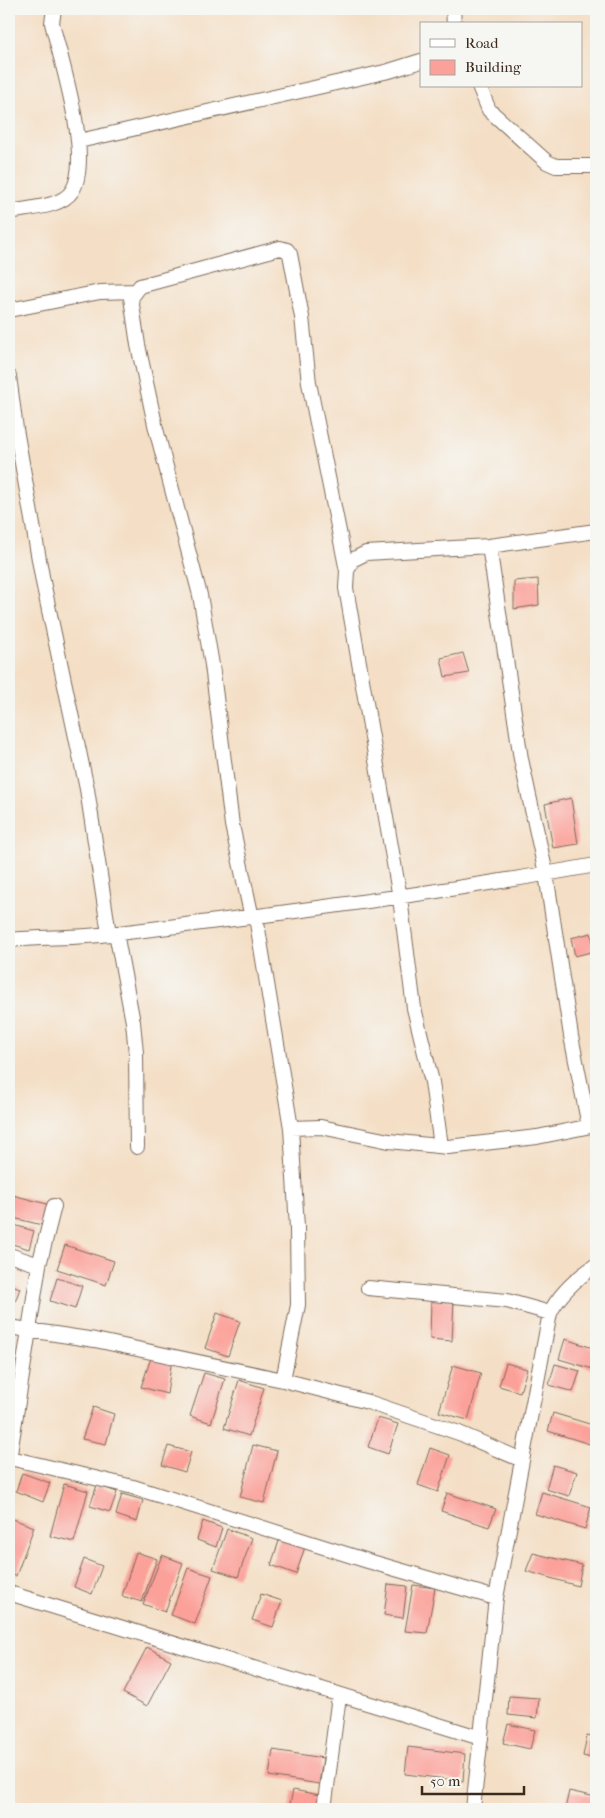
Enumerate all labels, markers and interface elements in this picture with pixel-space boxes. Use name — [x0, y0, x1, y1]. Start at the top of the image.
legend — [420, 22, 582, 88]
text: Road — [465, 34, 499, 52]
text: Building — [465, 58, 522, 76]
scale bar — [422, 1763, 525, 1795]
text: 50 m — [430, 1772, 461, 1790]

